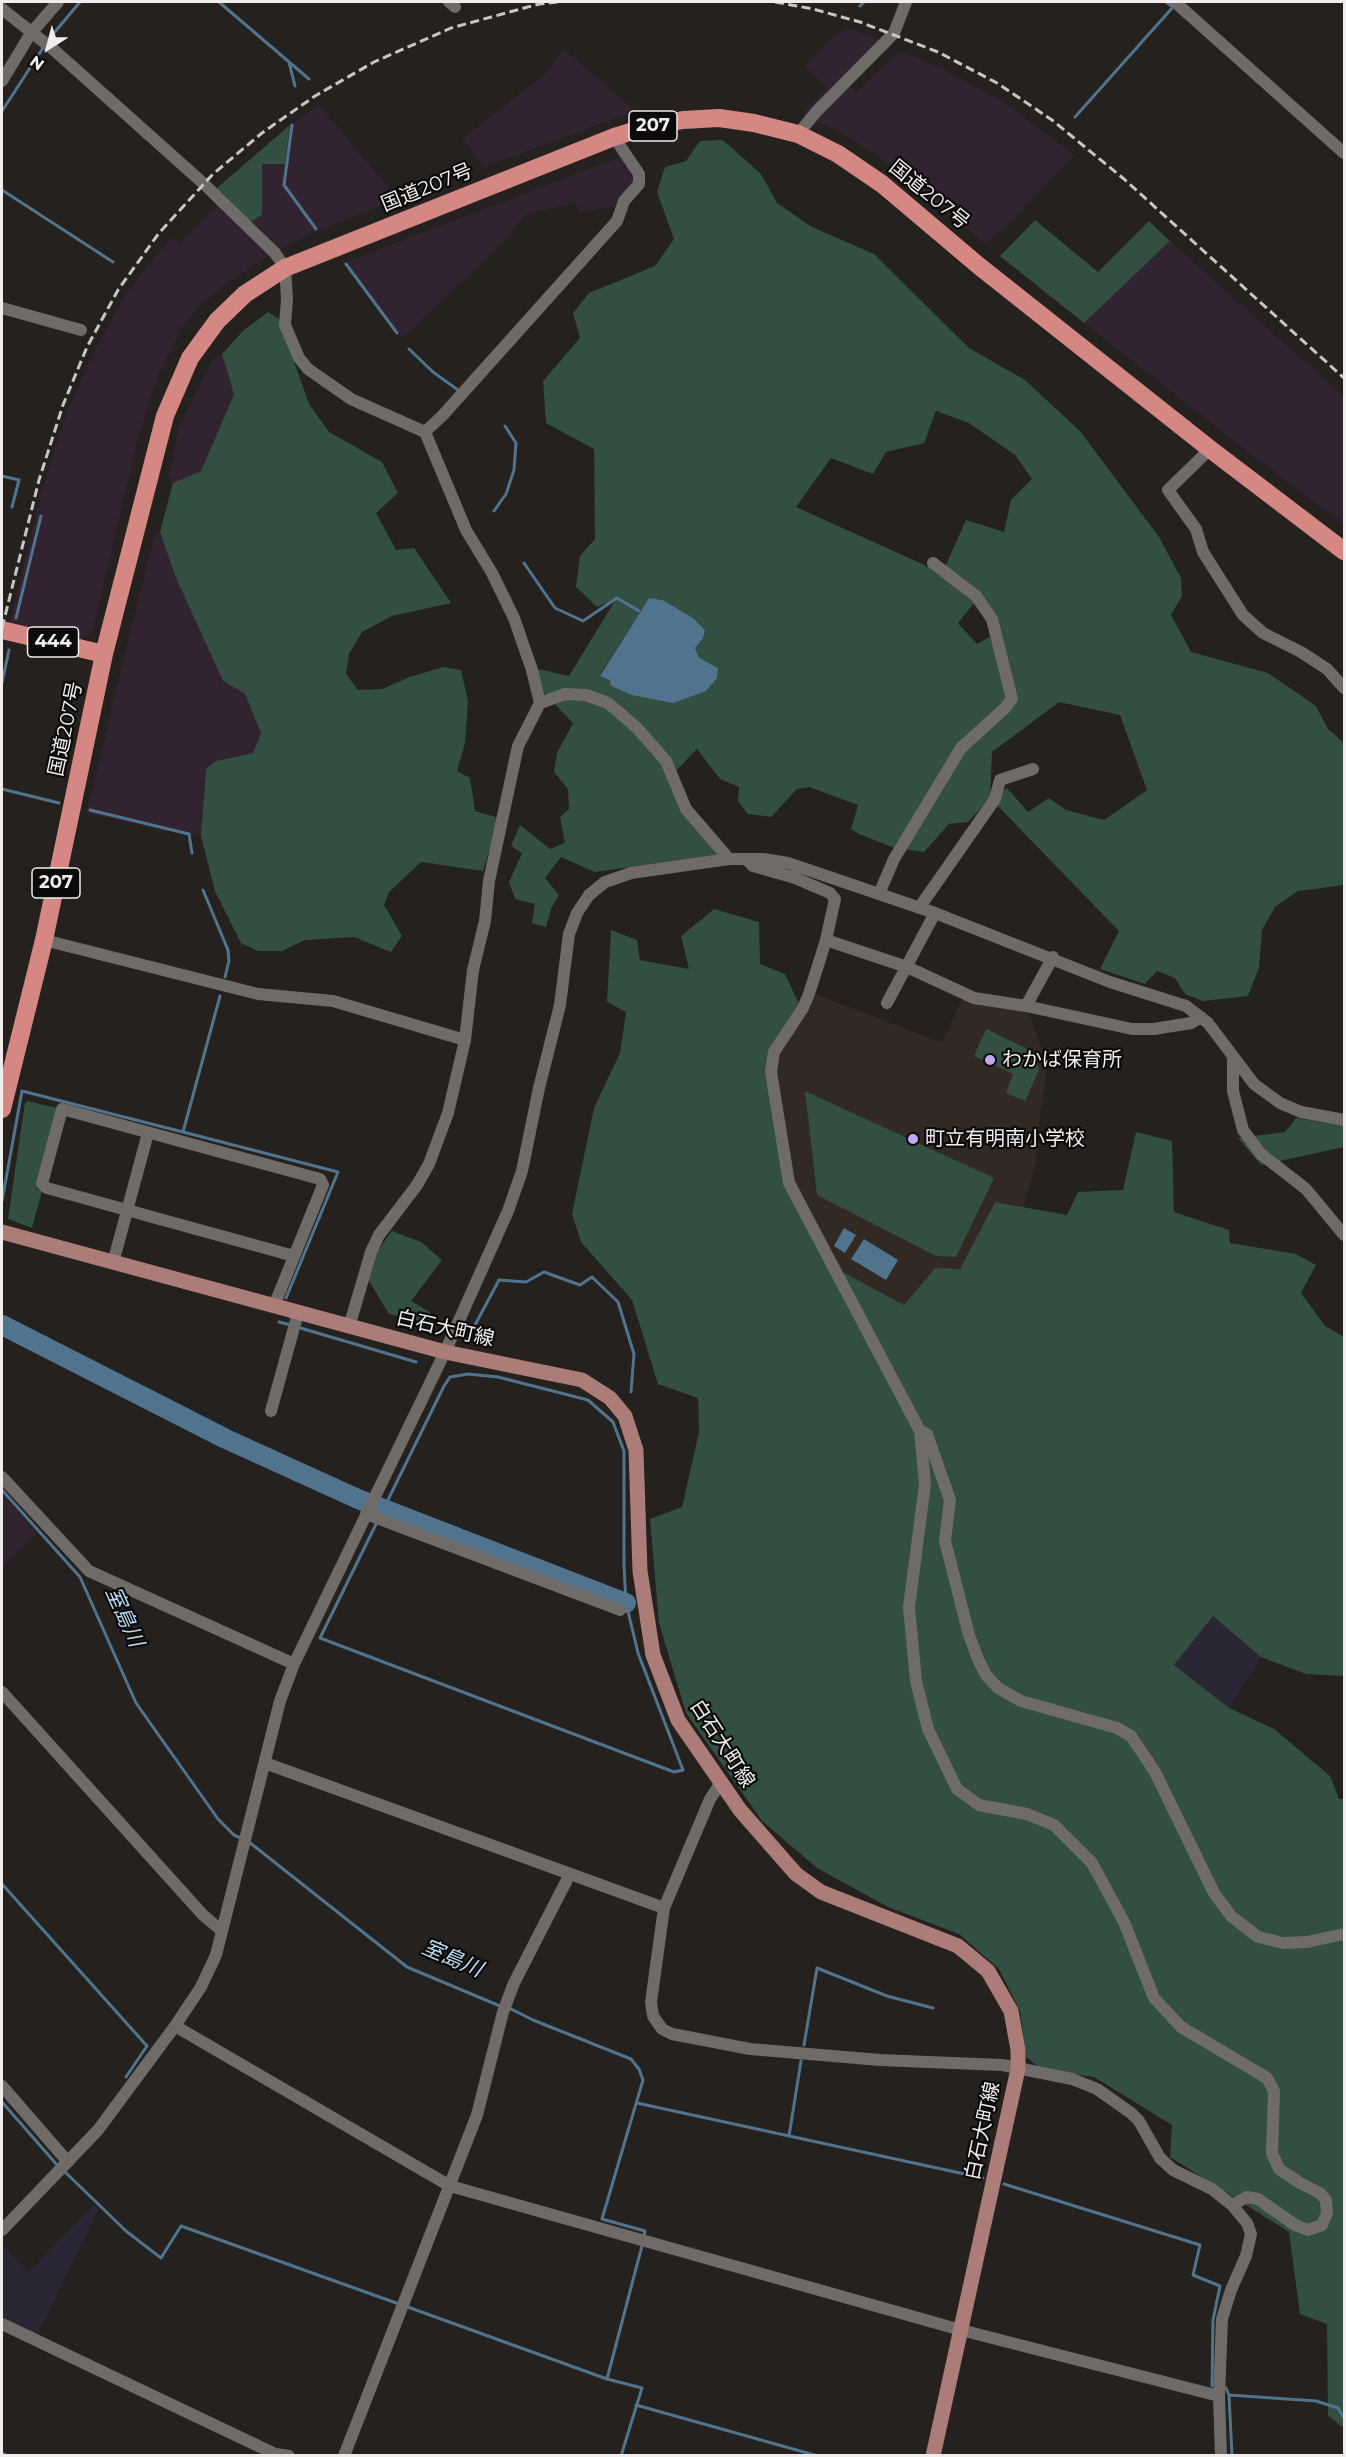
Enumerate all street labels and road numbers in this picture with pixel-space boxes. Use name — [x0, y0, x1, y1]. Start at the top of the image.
road number: 207 — [629, 111, 677, 141]
street label: 国道207号 — [884, 155, 974, 235]
street label: 国道207号 — [378, 159, 476, 217]
road number: 444 — [28, 627, 78, 657]
street label: 国道207号 — [44, 679, 88, 779]
road number: 207 — [32, 868, 80, 898]
street label: 白石大町線 — [394, 1306, 496, 1352]
street label: 白石大町線 — [685, 1696, 759, 1792]
street label: 白石大町線 — [961, 2080, 1005, 2182]

